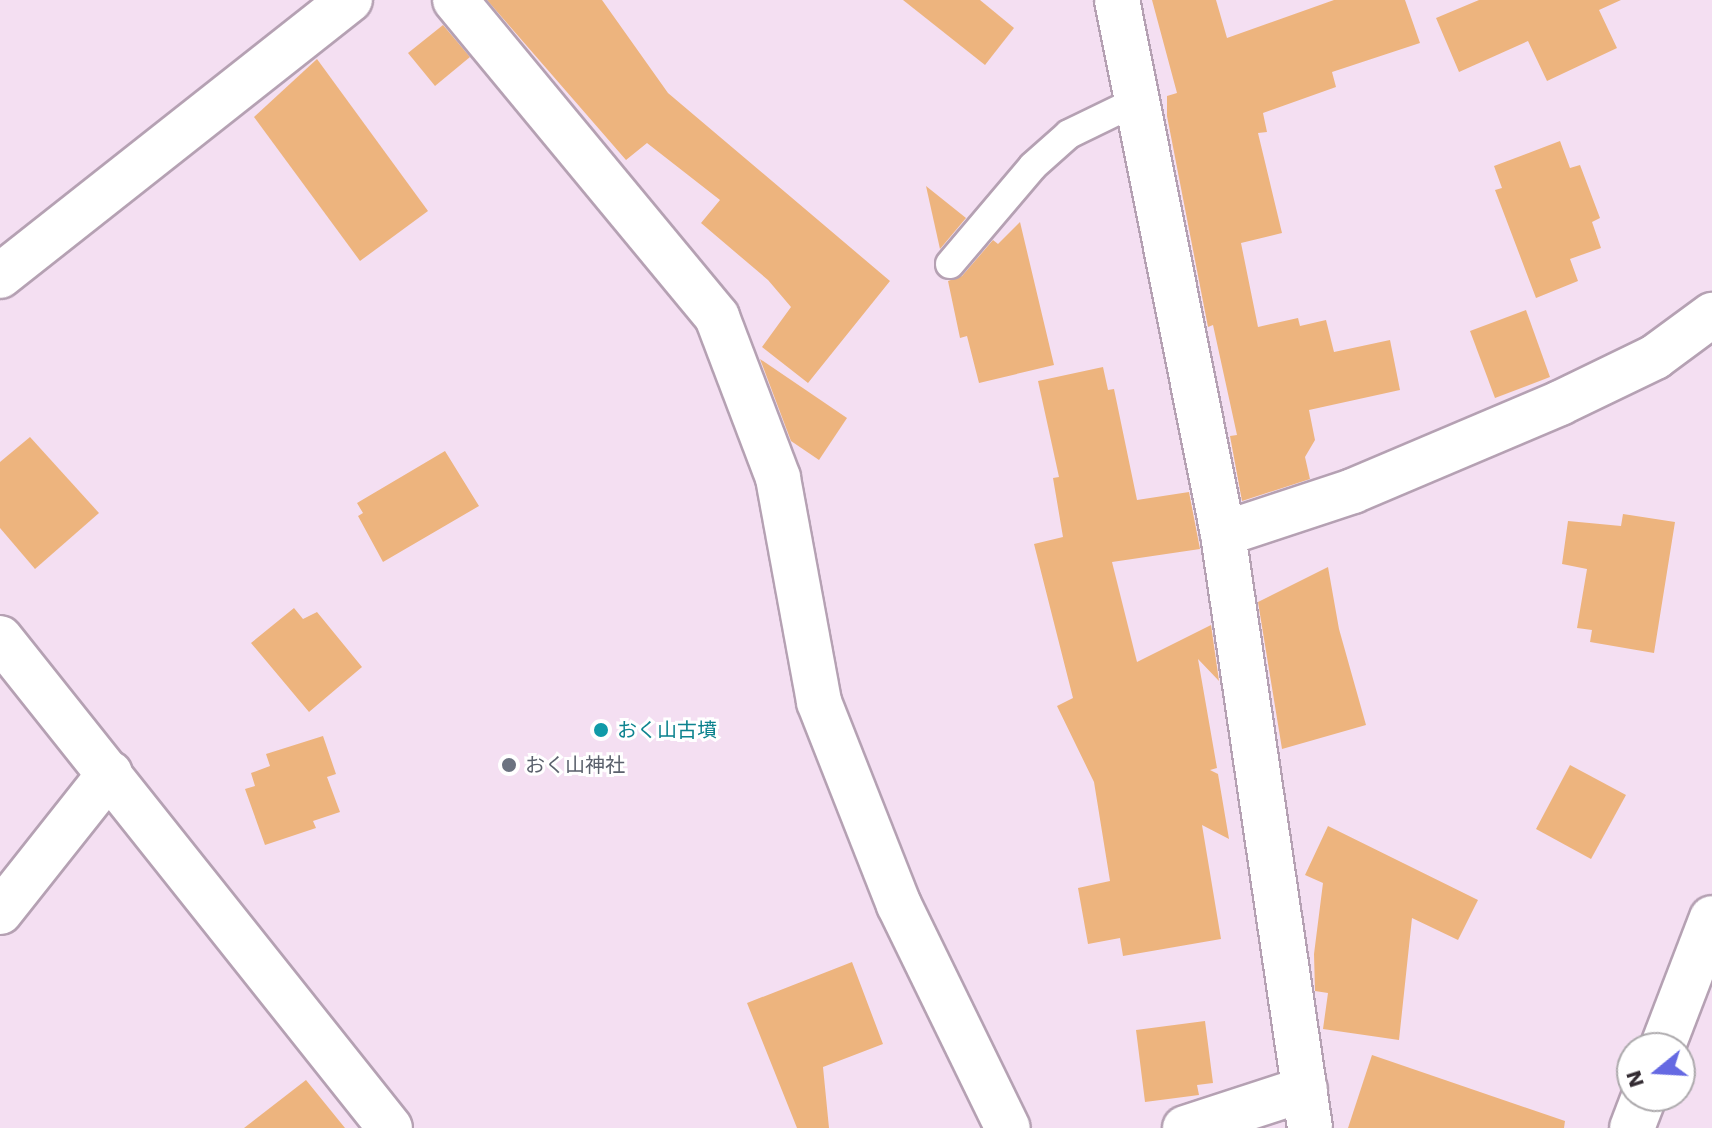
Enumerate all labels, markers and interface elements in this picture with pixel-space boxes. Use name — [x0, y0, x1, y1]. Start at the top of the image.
place label: おく山古墳 — [617, 718, 717, 742]
marker: おく山古墳 — [592, 721, 610, 739]
place label: おく山神社 — [525, 753, 625, 777]
marker: おく山神社 — [500, 756, 518, 774]
north arrow — [1616, 1032, 1696, 1112]
text: N — [1620, 1067, 1649, 1091]

